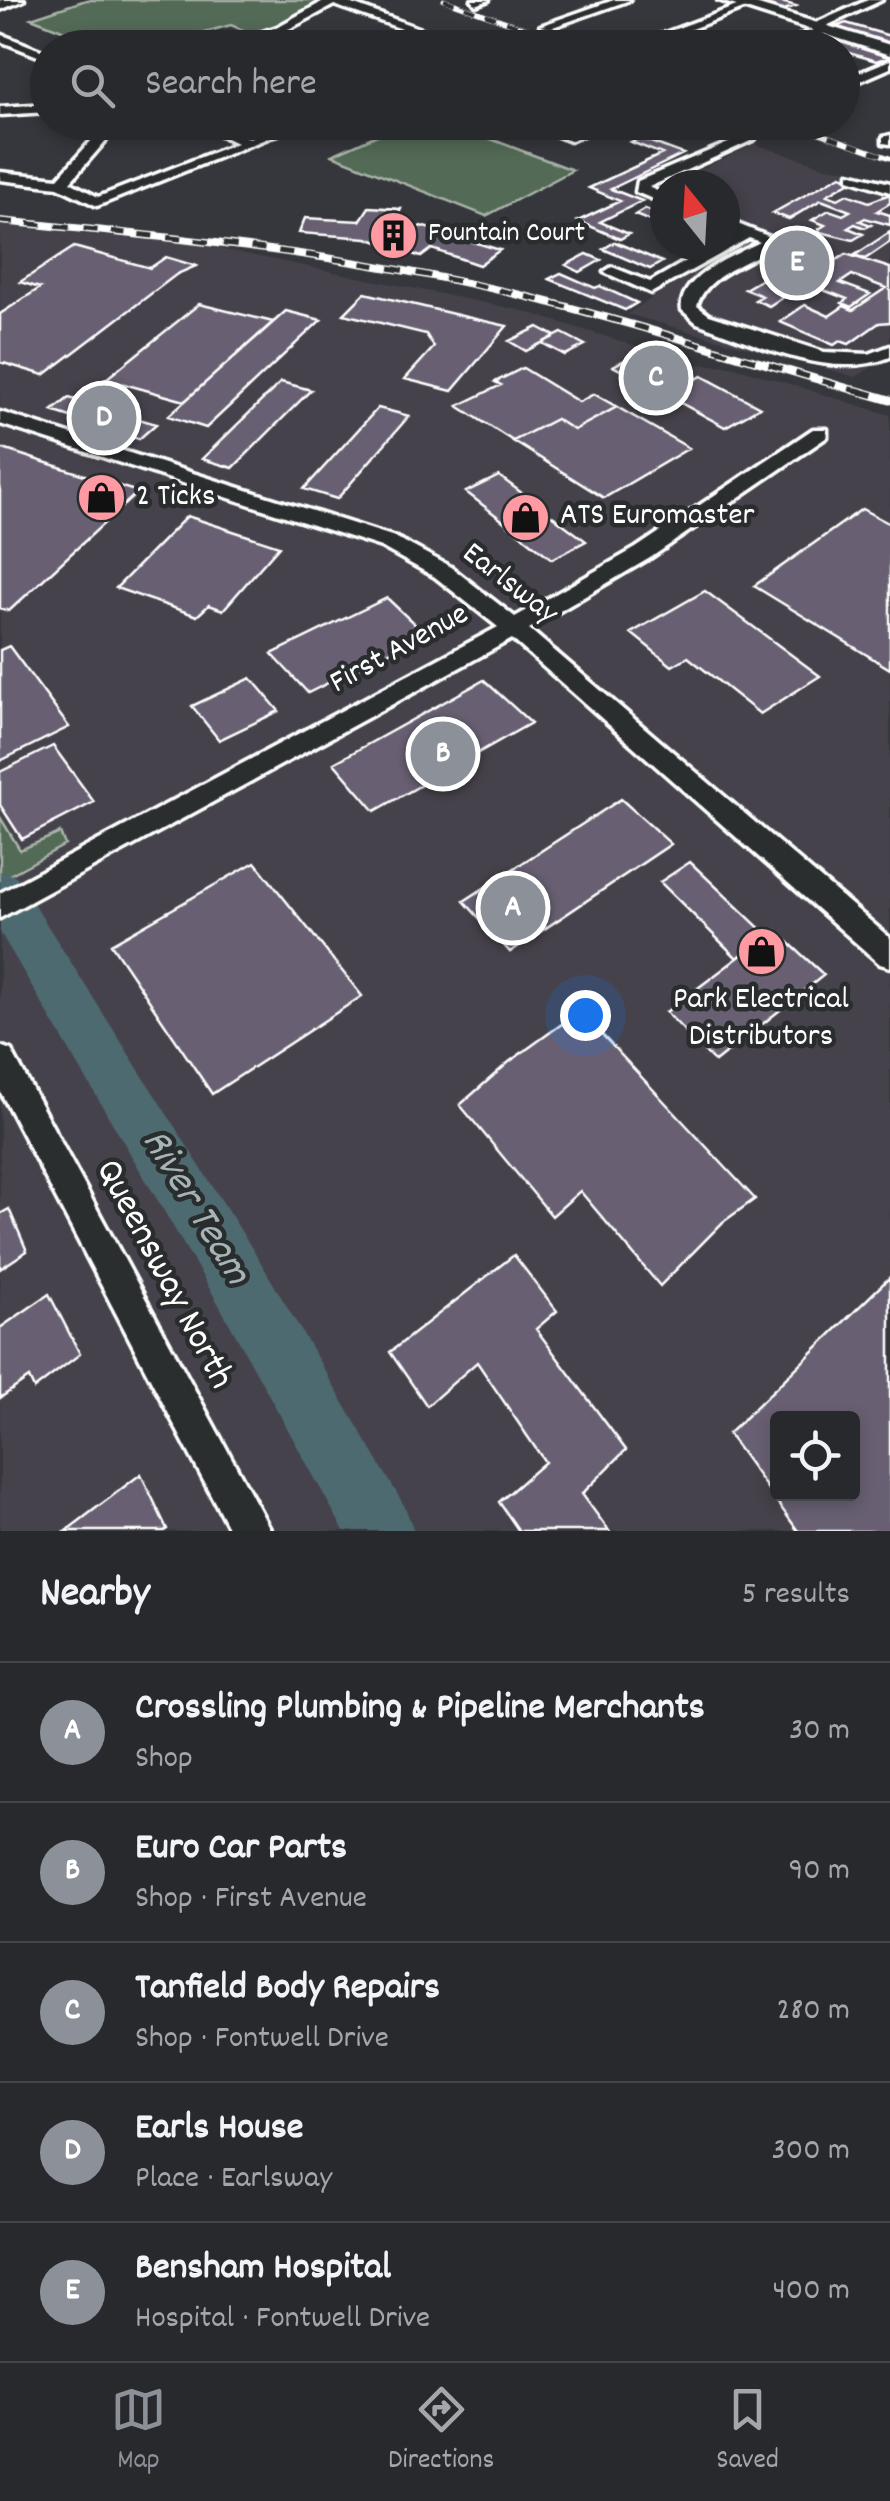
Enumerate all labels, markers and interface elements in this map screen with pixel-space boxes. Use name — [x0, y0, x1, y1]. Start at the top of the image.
search box — [30, 30, 860, 140]
icon: search — [65, 58, 120, 113]
text: Search here — [145, 58, 317, 113]
north arrow — [650, 170, 740, 260]
building icon: Fountain Court — [367, 209, 419, 261]
place label: Fountain Court — [428, 215, 585, 255]
pin: E — [764, 226, 830, 300]
pin: C — [624, 340, 688, 416]
pin: D — [72, 380, 136, 456]
shop icon: 2 Ticks — [75, 472, 127, 524]
place label: 2 Ticks — [136, 475, 215, 521]
shop icon: ATS Euromaster — [499, 491, 551, 543]
place label: ATS Euromaster — [560, 494, 754, 540]
street label: Earlsway — [451, 533, 568, 638]
street label: First Avenue — [322, 593, 478, 707]
pin: B — [410, 716, 476, 792]
pin: A — [480, 870, 546, 946]
shop icon: Park Electrical Distributors — [735, 925, 787, 977]
place label: Park Electrical Distributors — [673, 978, 849, 1061]
your location — [560, 990, 611, 1041]
water label: River Team — [124, 1118, 265, 1299]
street label: Queensway North — [79, 1150, 247, 1400]
map controls — [770, 1411, 860, 1501]
button: locate — [770, 1411, 860, 1501]
text: Nearby — [40, 1566, 150, 1626]
text: 5 results — [742, 1573, 850, 1619]
text: Crossling Plumbing & Pipeline Merchants — [135, 1682, 705, 1737]
text: A — [64, 1709, 81, 1755]
text: 30 m — [789, 1709, 850, 1755]
text: Shop — [135, 1737, 193, 1783]
text: Euro Car Parts — [135, 1822, 347, 1877]
text: B — [65, 1849, 80, 1895]
text: 90 m — [789, 1849, 850, 1895]
text: Shop · First Avenue — [135, 1877, 367, 1923]
text: Tanfield Body Repairs — [135, 1962, 440, 2017]
text: C — [65, 1989, 80, 2035]
text: 280 m — [776, 1989, 850, 2035]
text: Shop · Fontwell Drive — [135, 2017, 389, 2063]
text: Earls House — [135, 2102, 303, 2157]
text: D — [64, 2129, 81, 2175]
text: 300 m — [772, 2129, 850, 2175]
text: Place · Earlsway — [135, 2157, 332, 2203]
text: Bensham Hospital — [135, 2242, 391, 2297]
text: E — [65, 2269, 80, 2315]
text: 400 m — [773, 2269, 850, 2315]
text: Hospital · Fontwell Drive — [135, 2297, 430, 2343]
tab: Map — [111, 2382, 166, 2482]
tab: Directions — [388, 2382, 494, 2482]
tab: Saved — [716, 2382, 779, 2482]

